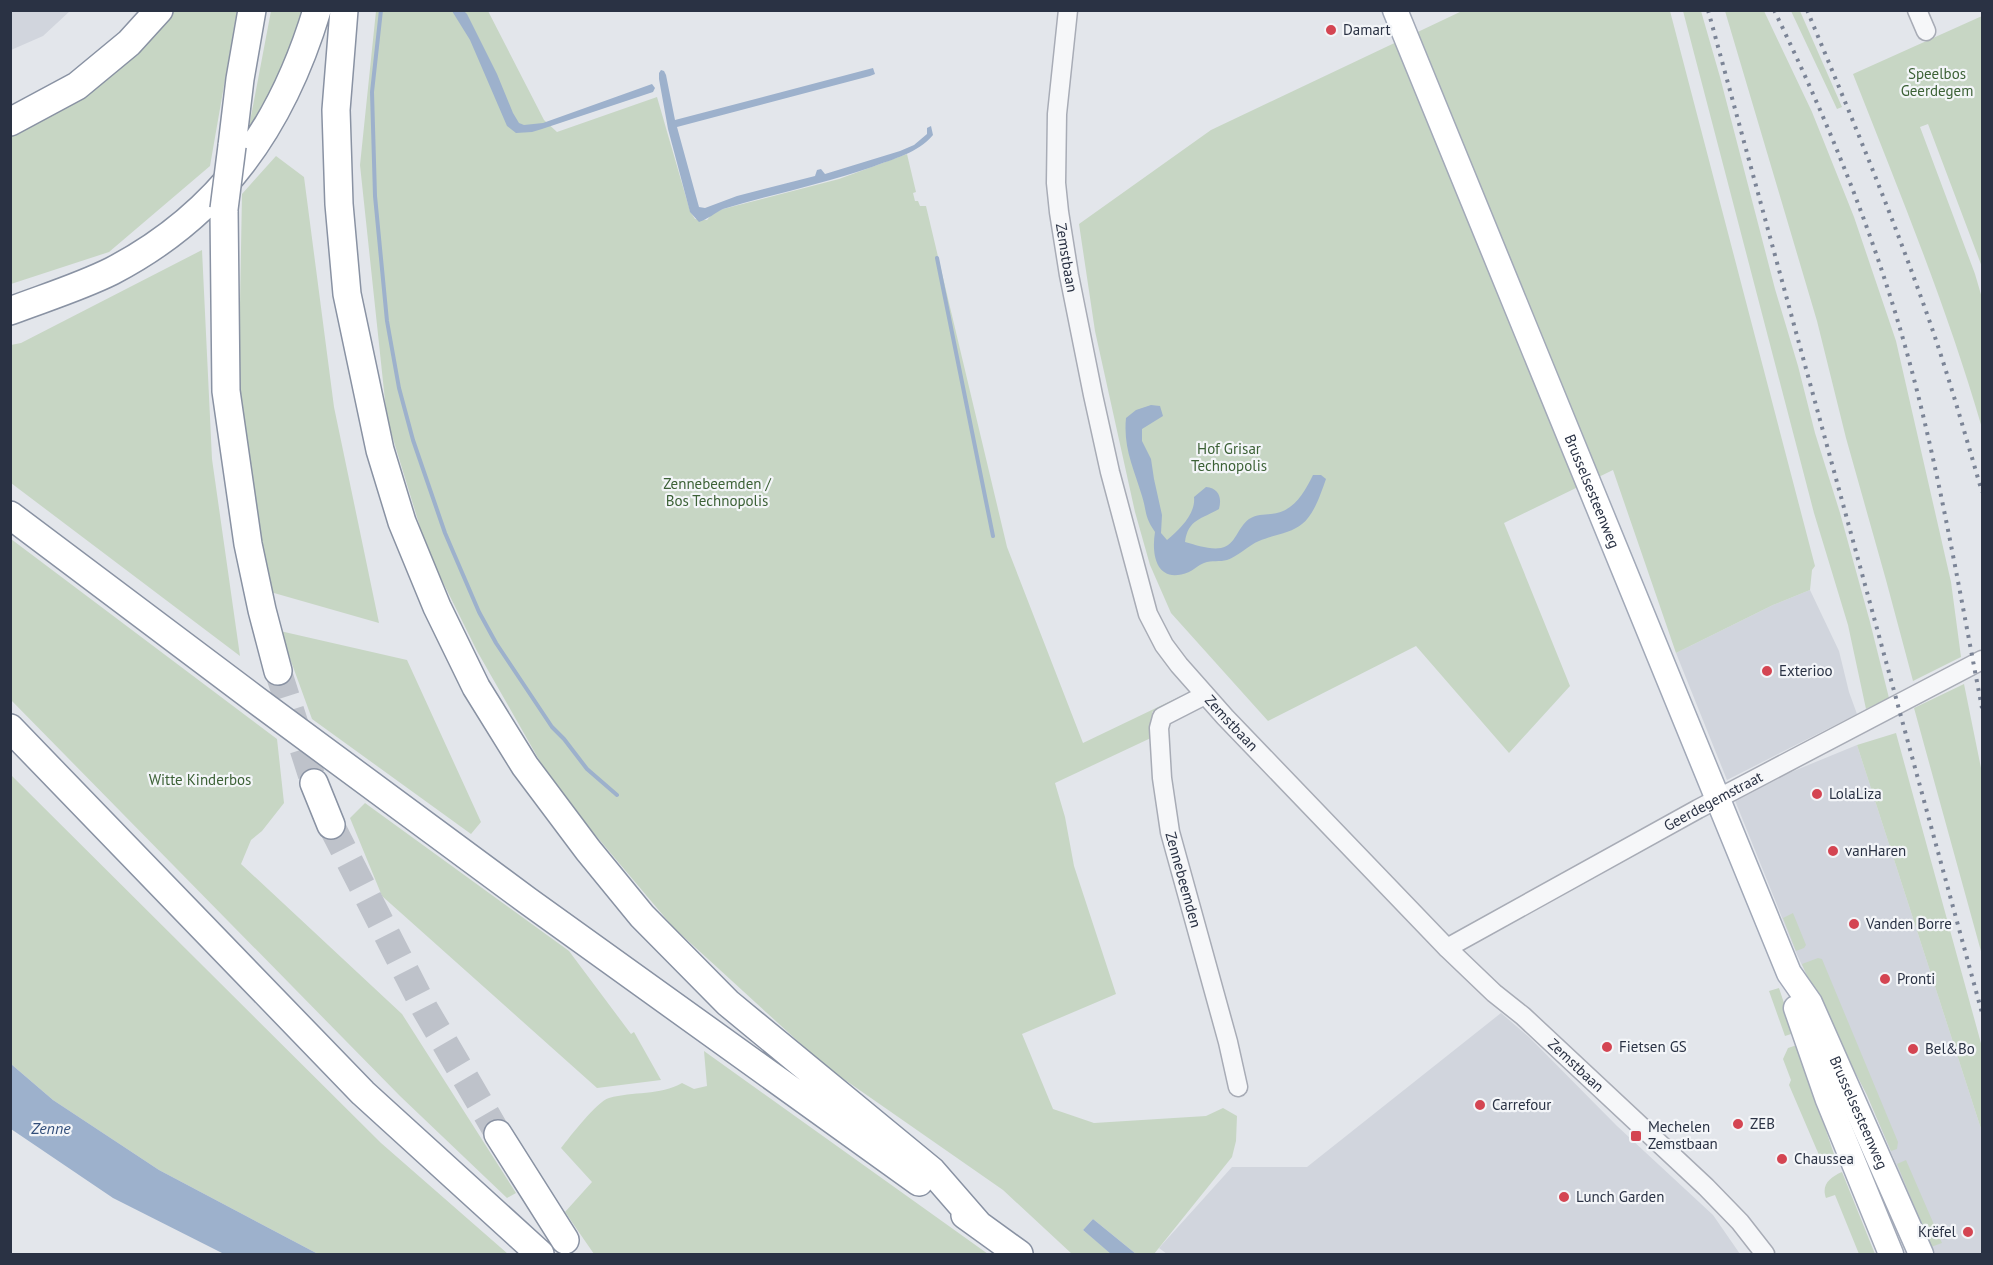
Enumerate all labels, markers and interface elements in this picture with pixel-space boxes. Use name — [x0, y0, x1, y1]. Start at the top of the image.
place label: Damart — [1343, 20, 1391, 39]
marker: Damart — [1324, 23, 1338, 37]
park label: Speelbos Geerdegem — [1901, 64, 1973, 100]
street label: Zemstbaan — [1052, 222, 1082, 294]
street label: Brusselsesteenweg — [1561, 431, 1624, 551]
park label: Hof Grisar Technopolis — [1191, 439, 1267, 475]
park label: Zennebeemden / Bos Technopolis — [663, 474, 771, 510]
place label: Exterioo — [1779, 661, 1833, 680]
marker: Exterioo — [1760, 664, 1774, 678]
street label: Zemstbaan — [1201, 691, 1263, 755]
street label: Geerdegemstraat — [1660, 767, 1766, 835]
park label: Witte Kinderbos — [149, 770, 251, 789]
place label: LolaLiza — [1829, 784, 1882, 803]
marker: LolaLiza — [1810, 787, 1824, 801]
street label: Zennebeemden — [1161, 830, 1206, 930]
place label: vanHaren — [1845, 841, 1906, 860]
marker: vanHaren — [1826, 844, 1840, 858]
place label: Vanden Borre — [1865, 914, 1952, 933]
marker: Vanden Borre — [1847, 917, 1861, 931]
place label: Pronti — [1897, 969, 1935, 988]
marker: Pronti — [1878, 972, 1892, 986]
street label: Zemstbaan — [1544, 1034, 1608, 1096]
place label: Fietsen GS — [1619, 1037, 1687, 1056]
place label: Bel&Bo — [1925, 1039, 1975, 1058]
marker: Fietsen GS — [1600, 1040, 1614, 1054]
marker: Bel&Bo — [1906, 1042, 1920, 1056]
street label: Brusselsesteenweg — [1826, 1053, 1892, 1172]
place label: Carrefour — [1492, 1095, 1551, 1114]
marker: Carrefour — [1473, 1098, 1487, 1112]
place label: ZEB — [1750, 1114, 1775, 1133]
place label: Mechelen Zemstbaan — [1648, 1117, 1718, 1153]
marker: ZEB — [1731, 1117, 1745, 1131]
water label: Zenne — [30, 1118, 71, 1138]
marker: Mechelen Zemstbaan — [1629, 1129, 1643, 1143]
place label: Chaussea — [1794, 1149, 1854, 1168]
marker: Chaussea — [1775, 1152, 1789, 1166]
place label: Lunch Garden — [1576, 1187, 1664, 1206]
marker: Lunch Garden — [1557, 1190, 1571, 1204]
place label: Krëfel — [1918, 1222, 1957, 1241]
marker: Krëfel — [1961, 1225, 1975, 1239]

